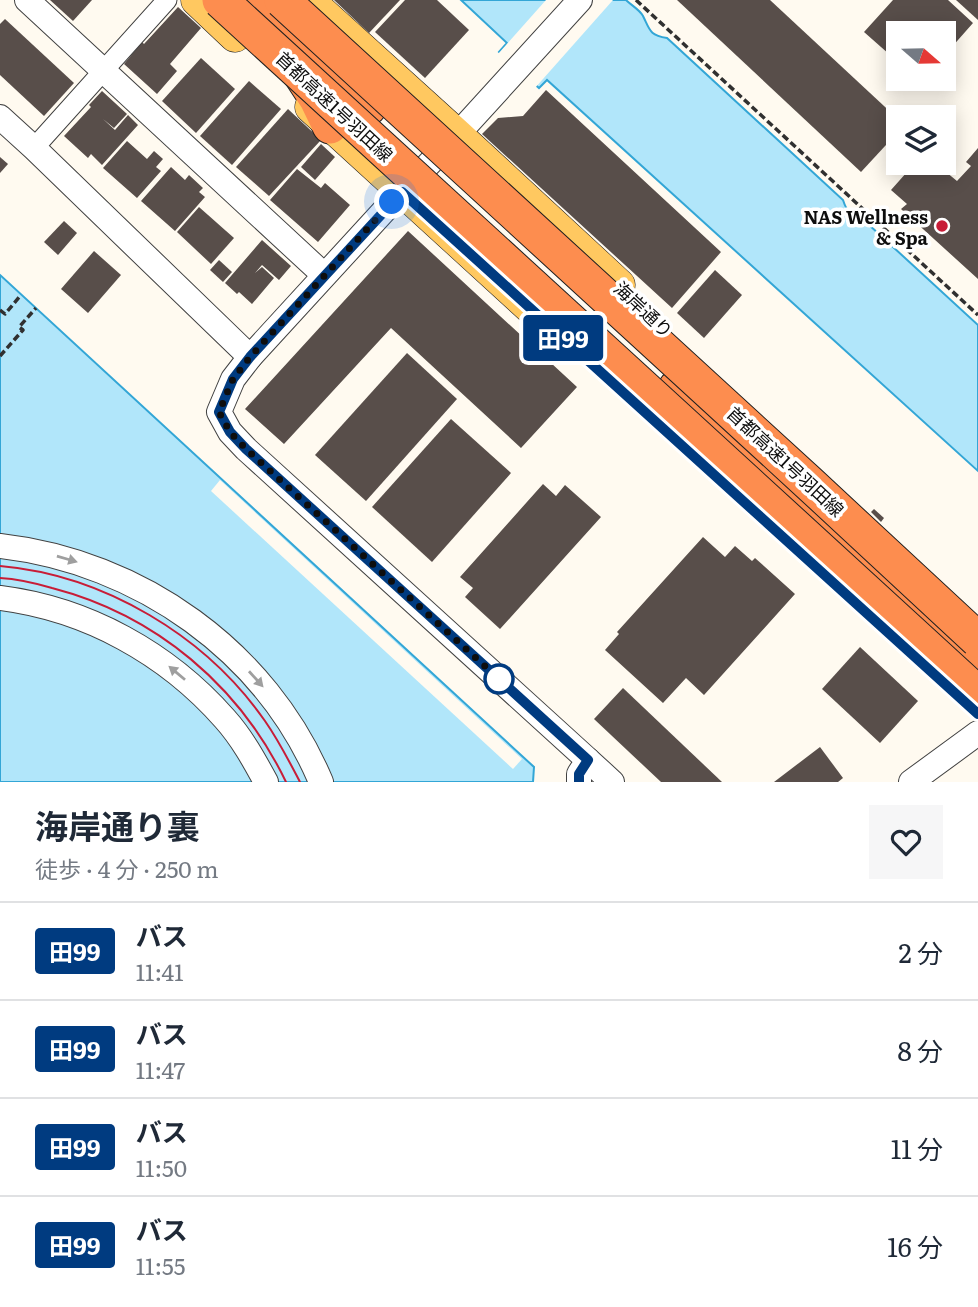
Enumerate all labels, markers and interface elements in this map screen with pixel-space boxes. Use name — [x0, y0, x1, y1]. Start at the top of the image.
north arrow — [886, 21, 956, 91]
map controls — [886, 21, 956, 175]
street label: 首都高速1号羽田線 — [270, 45, 400, 167]
button: layers — [886, 105, 956, 175]
your location — [374, 184, 409, 219]
place label: NAS Wellness & Spa — [803, 203, 929, 251]
marker: NAS Wellness & Spa — [934, 218, 950, 234]
street label: 海岸通り — [608, 275, 680, 343]
line badge: 田99 — [523, 315, 603, 361]
text: 田99 — [537, 320, 589, 355]
street label: 首都高速1号羽田線 — [721, 400, 851, 522]
one-way arrow — [57, 555, 78, 565]
unlabelled marker — [484, 664, 514, 694]
one-way arrow — [168, 665, 186, 681]
one-way arrow — [248, 670, 264, 688]
text: 海岸通り裏 — [35, 800, 200, 849]
button: heart — [869, 805, 943, 879]
text: 徒歩 · 4 分 · 250 m — [35, 851, 219, 885]
text: バス — [136, 915, 188, 954]
text: 2 分 — [899, 932, 943, 971]
text: 田99 — [49, 933, 101, 968]
text: 11:41 — [136, 954, 184, 988]
text: バス — [136, 1013, 188, 1052]
text: 8 分 — [897, 1030, 943, 1069]
text: 田99 — [49, 1031, 101, 1066]
text: 11:47 — [136, 1052, 185, 1086]
text: バス — [136, 1111, 188, 1150]
text: 11 分 — [891, 1128, 943, 1167]
text: 田99 — [49, 1129, 101, 1164]
text: 11:50 — [136, 1150, 187, 1184]
text: バス — [136, 1209, 188, 1248]
text: 16 分 — [887, 1226, 943, 1265]
text: 田99 — [49, 1227, 101, 1262]
text: 11:55 — [136, 1248, 185, 1282]

